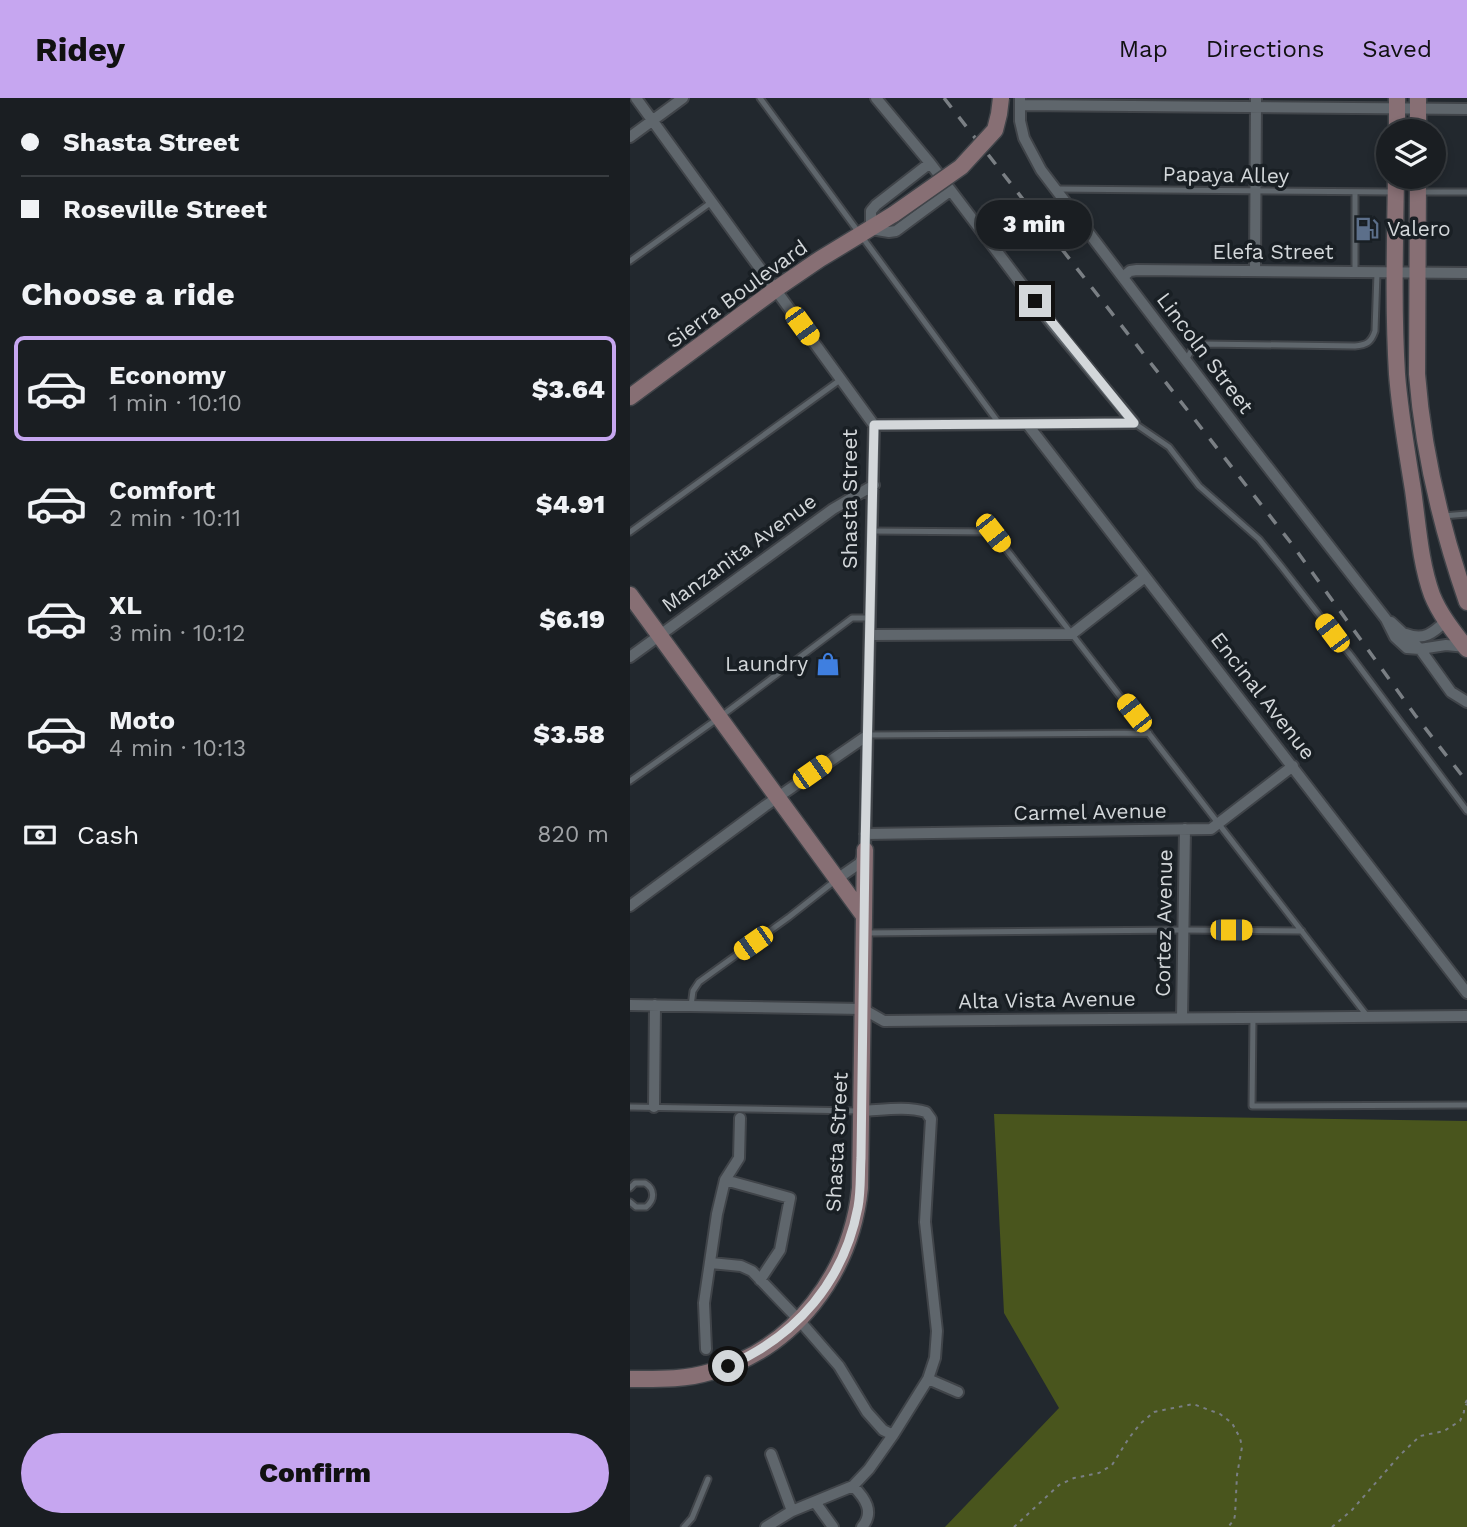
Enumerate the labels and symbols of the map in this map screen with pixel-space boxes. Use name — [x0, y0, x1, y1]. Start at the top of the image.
street label: Papaya Alley — [1163, 161, 1290, 188]
callout: 3 min — [977, 200, 1093, 248]
fuel station icon: Valero — [1353, 215, 1381, 243]
place label: Valero — [1387, 216, 1451, 241]
street label: Sierra Boulevard — [661, 234, 812, 353]
street label: Elefa Street — [1212, 239, 1334, 264]
route end — [1019, 285, 1051, 317]
street label: Lincoln Street — [1152, 287, 1259, 418]
car — [782, 303, 823, 349]
street label: Shasta Street — [837, 429, 862, 569]
street label: Manzanita Avenue — [656, 488, 821, 617]
car — [972, 510, 1015, 556]
car — [1311, 610, 1354, 656]
street label: Encinal Avenue — [1206, 627, 1321, 764]
shop icon: Laundry — [814, 650, 842, 678]
place label: Laundry — [725, 651, 808, 676]
car — [1113, 690, 1156, 736]
car — [789, 751, 836, 793]
street label: Carmel Avenue — [1013, 798, 1167, 825]
street label: Cortez Avenue — [1150, 849, 1177, 997]
car — [1211, 920, 1253, 941]
car — [730, 922, 777, 964]
street label: Alta Vista Avenue — [958, 985, 1136, 1014]
street label: Shasta Street — [820, 1071, 853, 1213]
route start — [712, 1350, 744, 1382]

